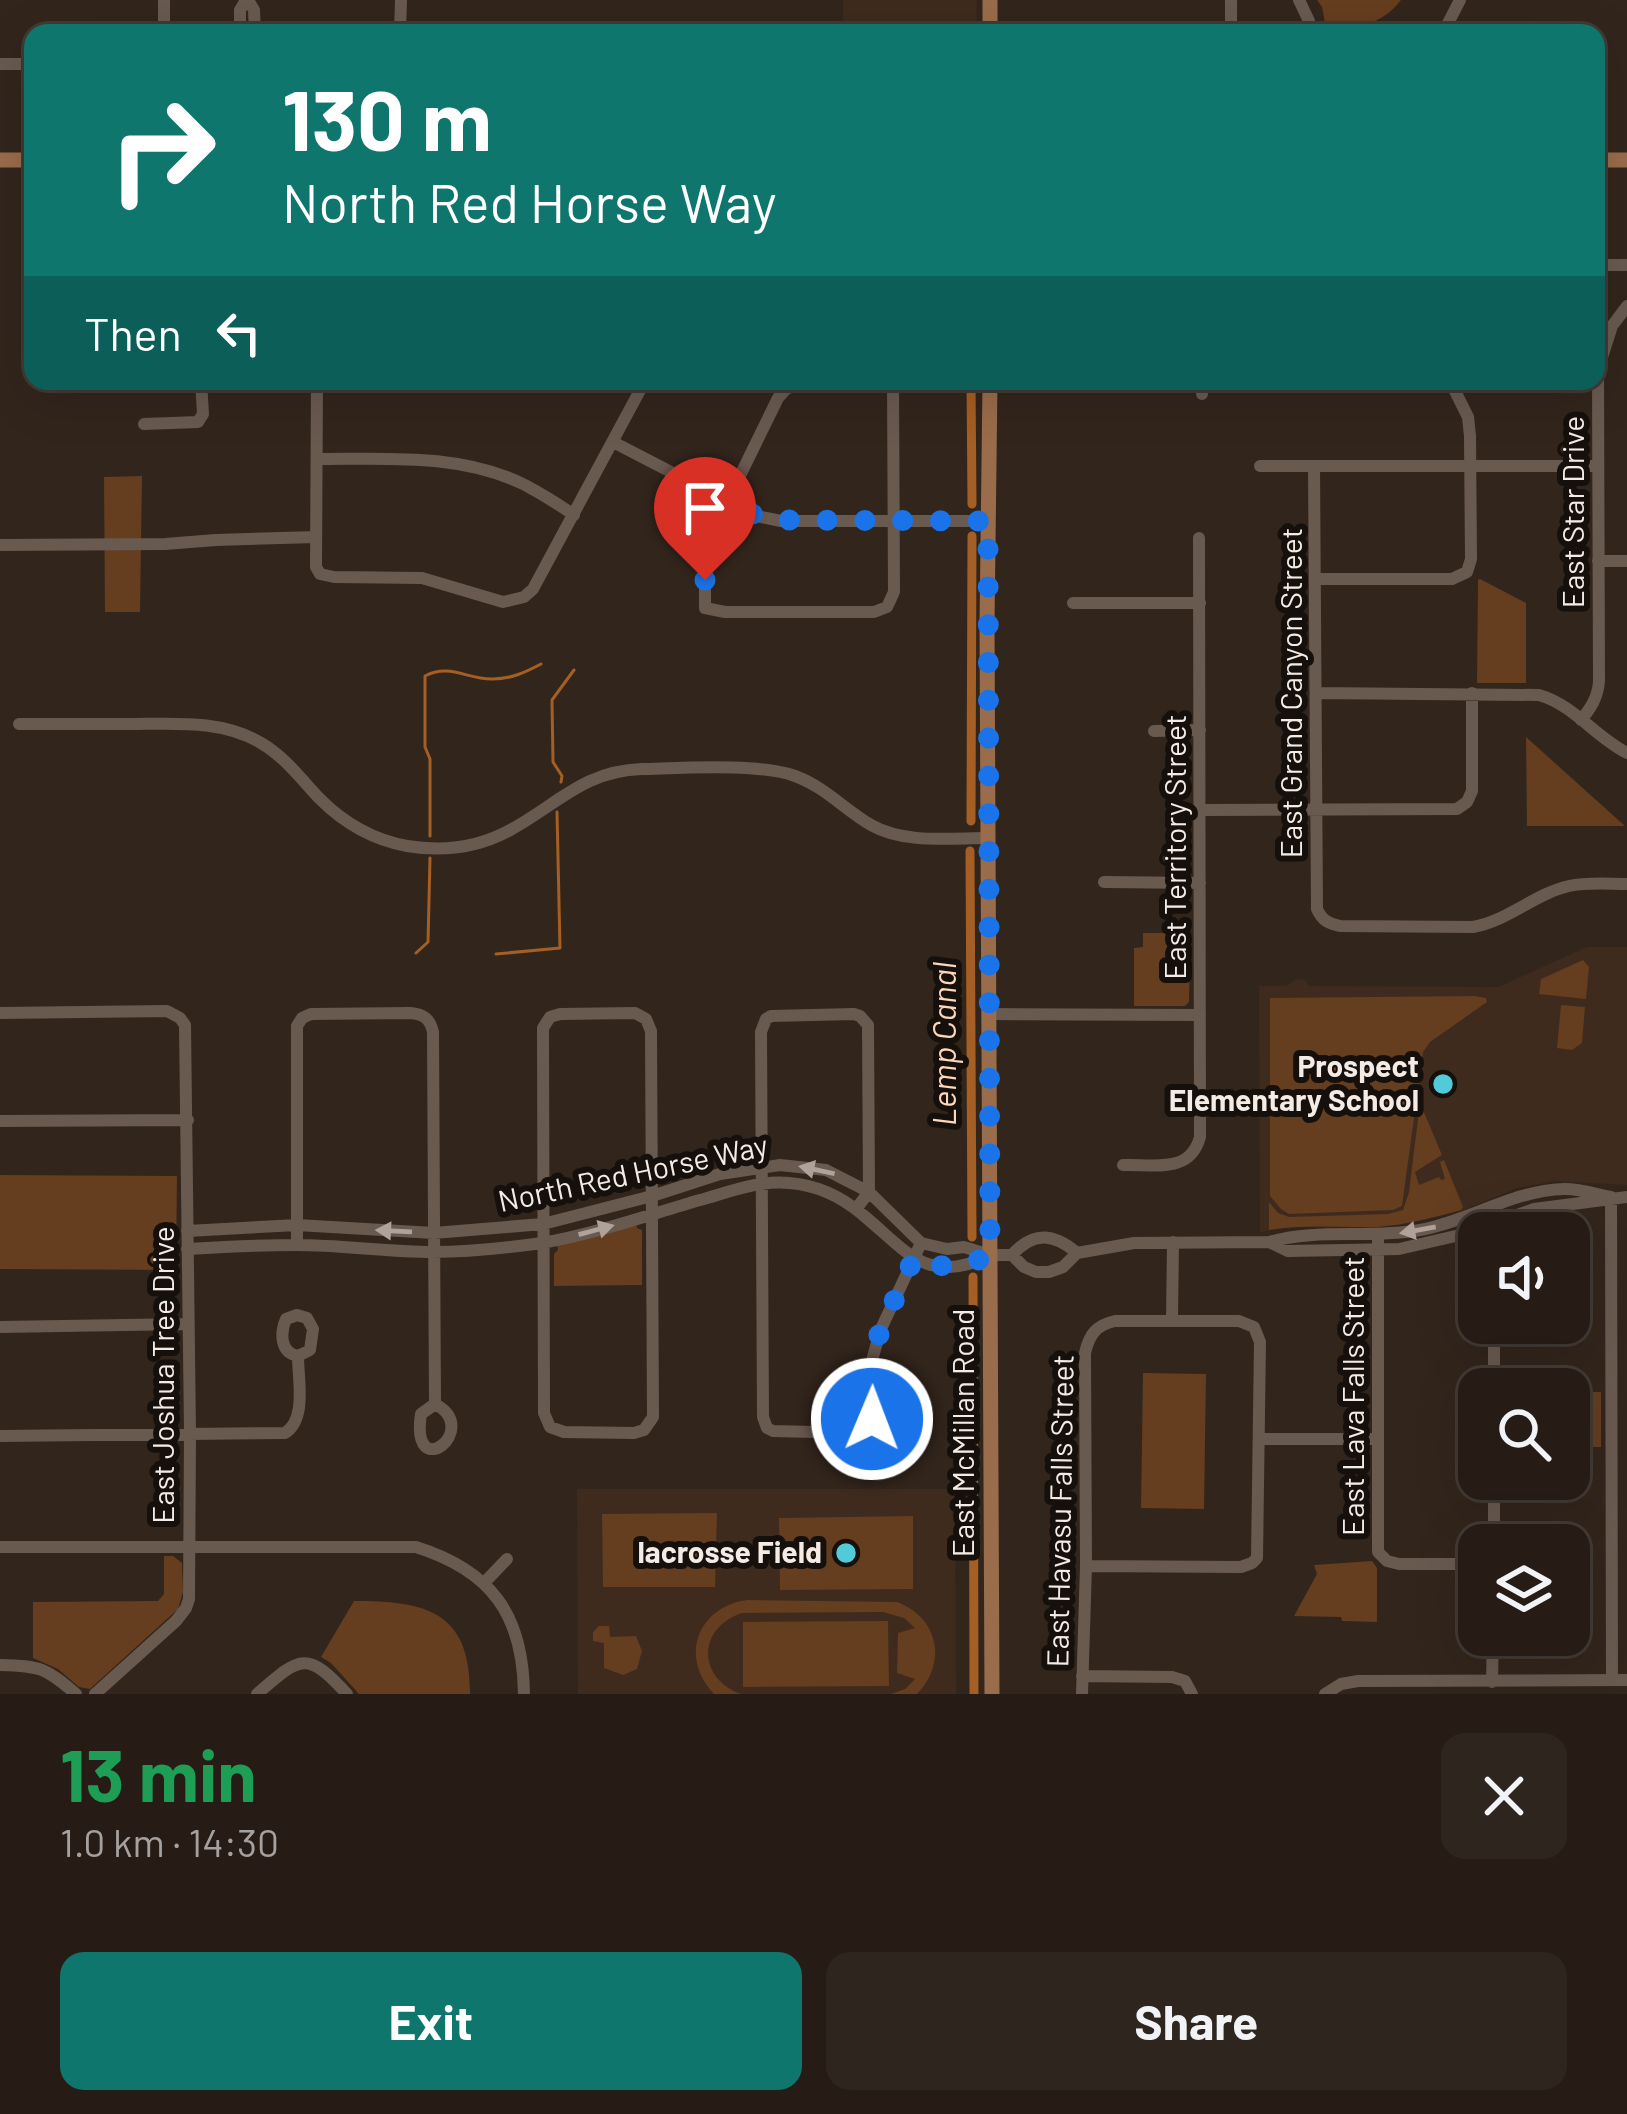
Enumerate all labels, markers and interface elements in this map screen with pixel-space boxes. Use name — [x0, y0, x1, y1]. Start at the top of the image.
text: 130 m — [282, 67, 492, 168]
icon: right — [84, 72, 240, 228]
text: North Red Horse Way — [282, 169, 777, 234]
icon: left — [206, 300, 272, 366]
text: Then — [84, 306, 182, 360]
street label: East Star Drive — [1554, 416, 1590, 608]
pin — [654, 457, 756, 580]
icon: arrive — [672, 475, 738, 541]
street label: East Grand Canyon Street — [1272, 528, 1308, 858]
street label: East Territory Street — [1156, 714, 1192, 980]
water label: Lemp Canal — [923, 961, 963, 1126]
place label: Prospect Elementary School — [1169, 1047, 1419, 1117]
marker: Prospect Elementary School — [1430, 1071, 1456, 1097]
street label: North Red Horse Way — [494, 1126, 771, 1218]
one-way arrow — [797, 1160, 835, 1179]
map controls — [1458, 1212, 1590, 1656]
button: sound — [1458, 1212, 1590, 1344]
one-way arrow — [578, 1220, 614, 1238]
one-way arrow — [374, 1221, 412, 1240]
one-way arrow — [1398, 1221, 1436, 1239]
street label: East Joshua Tree Drive — [144, 1226, 180, 1524]
street label: East Lava Falls Street — [1334, 1256, 1370, 1536]
street label: East McMillan Road — [944, 1309, 980, 1557]
street label: East Havasu Falls Street — [1038, 1354, 1080, 1668]
position arrow — [809, 1356, 935, 1482]
button: search — [1458, 1368, 1590, 1500]
button: layers — [1458, 1524, 1590, 1656]
place label: lacrosse Field — [638, 1533, 822, 1569]
marker: lacrosse Field — [833, 1540, 859, 1566]
text: 13 min — [60, 1730, 257, 1816]
button: close — [1441, 1733, 1567, 1859]
text: 1.0 km · 14:30 — [60, 1818, 279, 1865]
button: Exit — [60, 1952, 802, 2090]
button: Share — [826, 1952, 1567, 2090]

